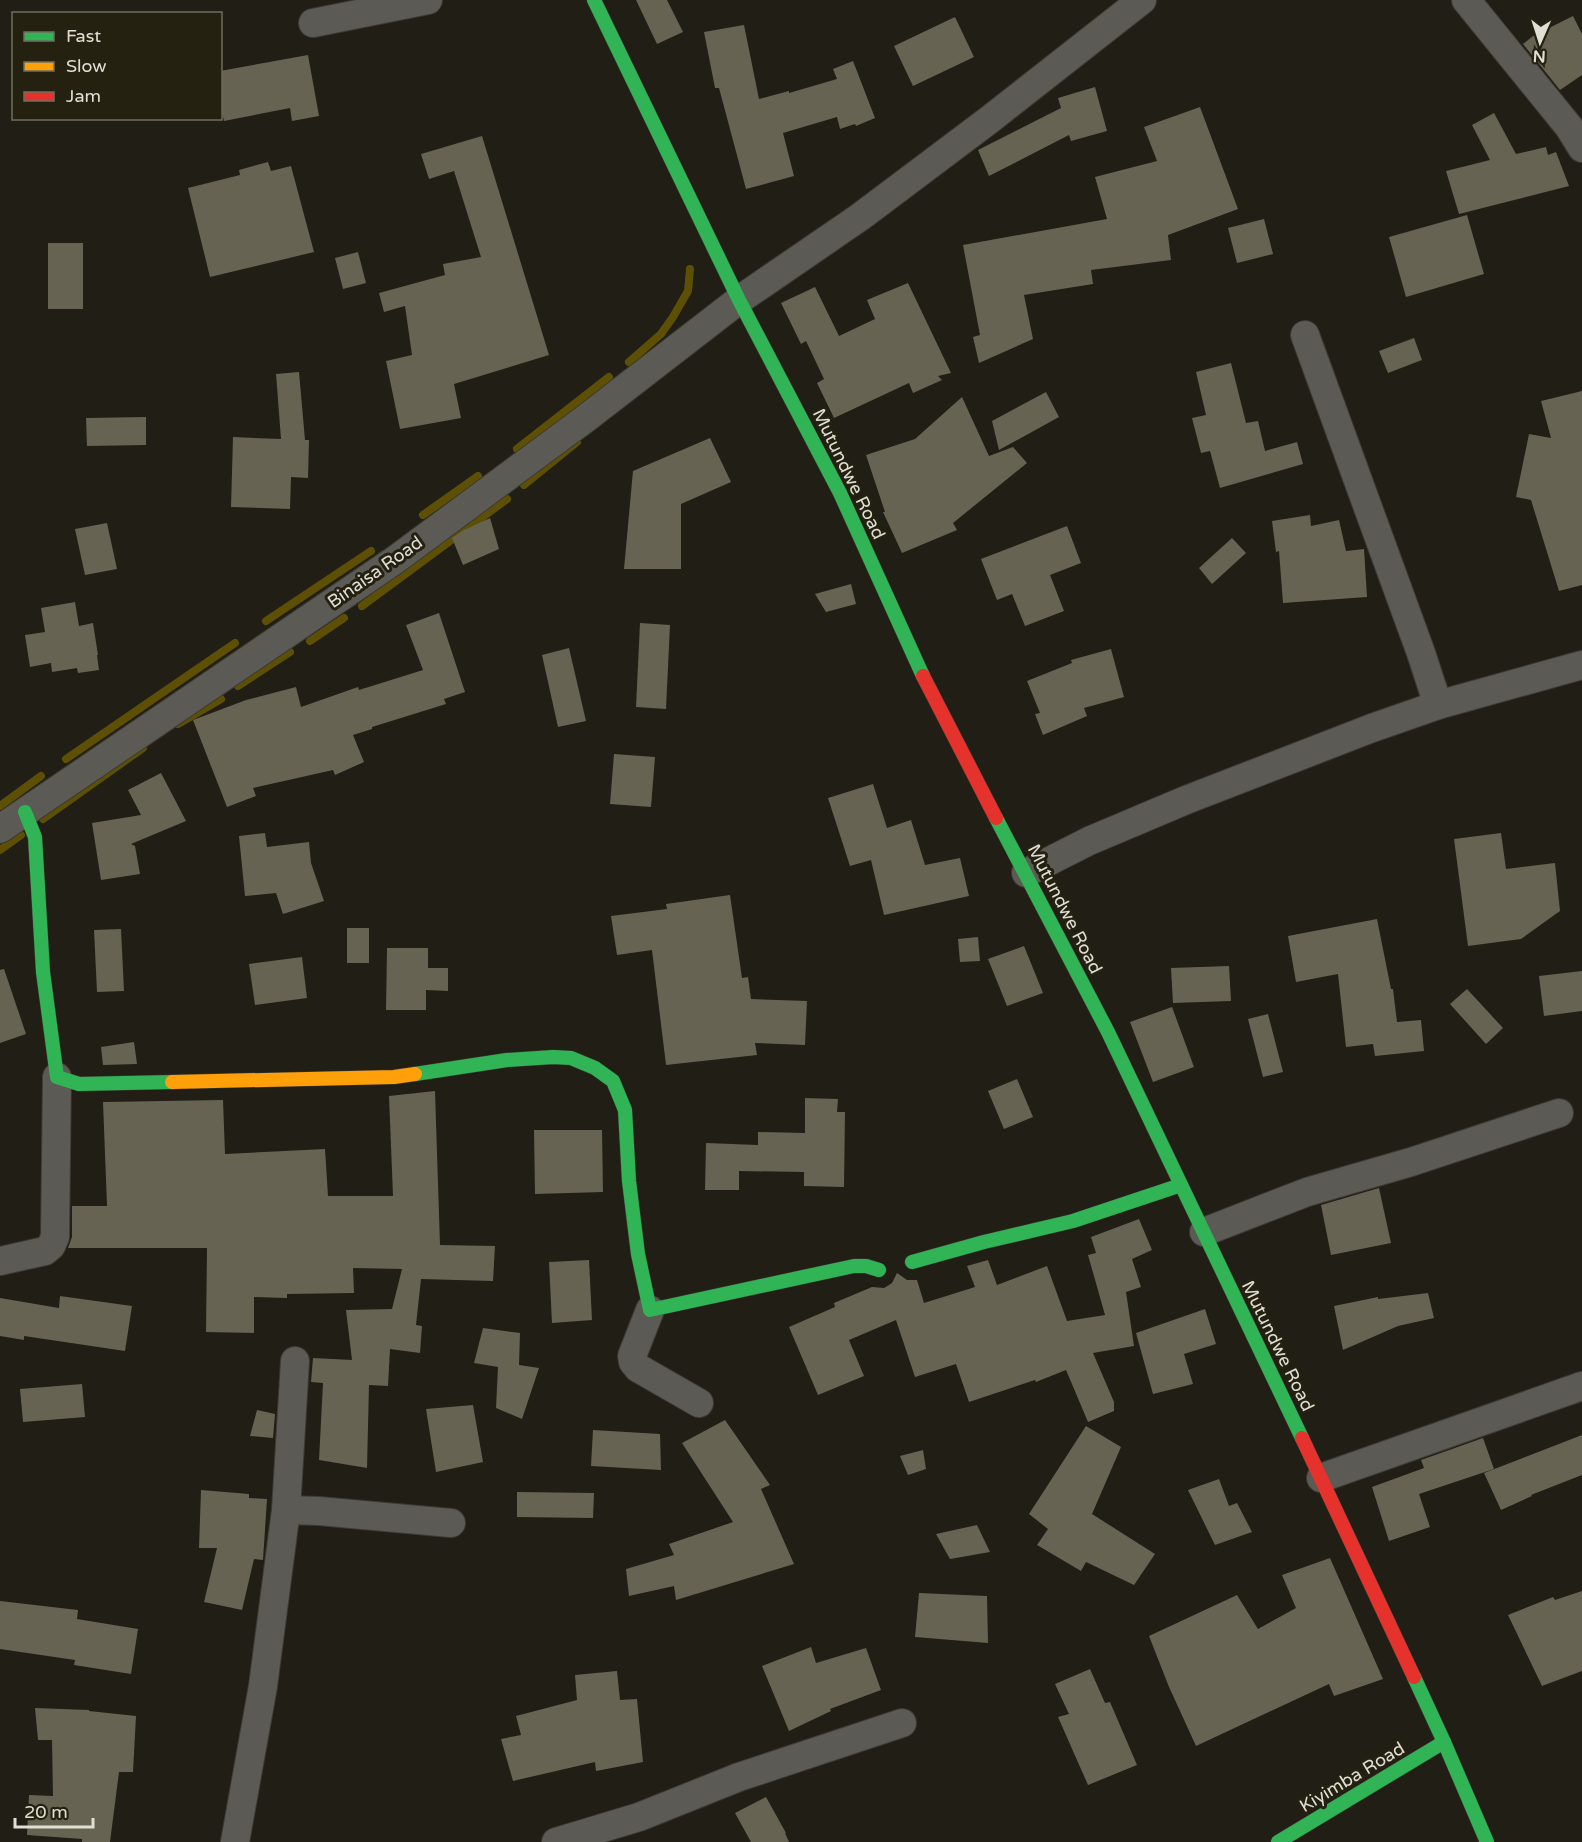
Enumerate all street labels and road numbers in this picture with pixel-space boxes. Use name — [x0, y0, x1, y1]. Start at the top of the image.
street label: Mutundwe Road — [808, 405, 890, 543]
street label: Binaisa Road — [323, 531, 427, 613]
street label: Mutundwe Road — [1023, 841, 1107, 977]
street label: Mutundwe Road — [1237, 1277, 1319, 1415]
street label: Kiyimba Road — [1296, 1737, 1408, 1817]

